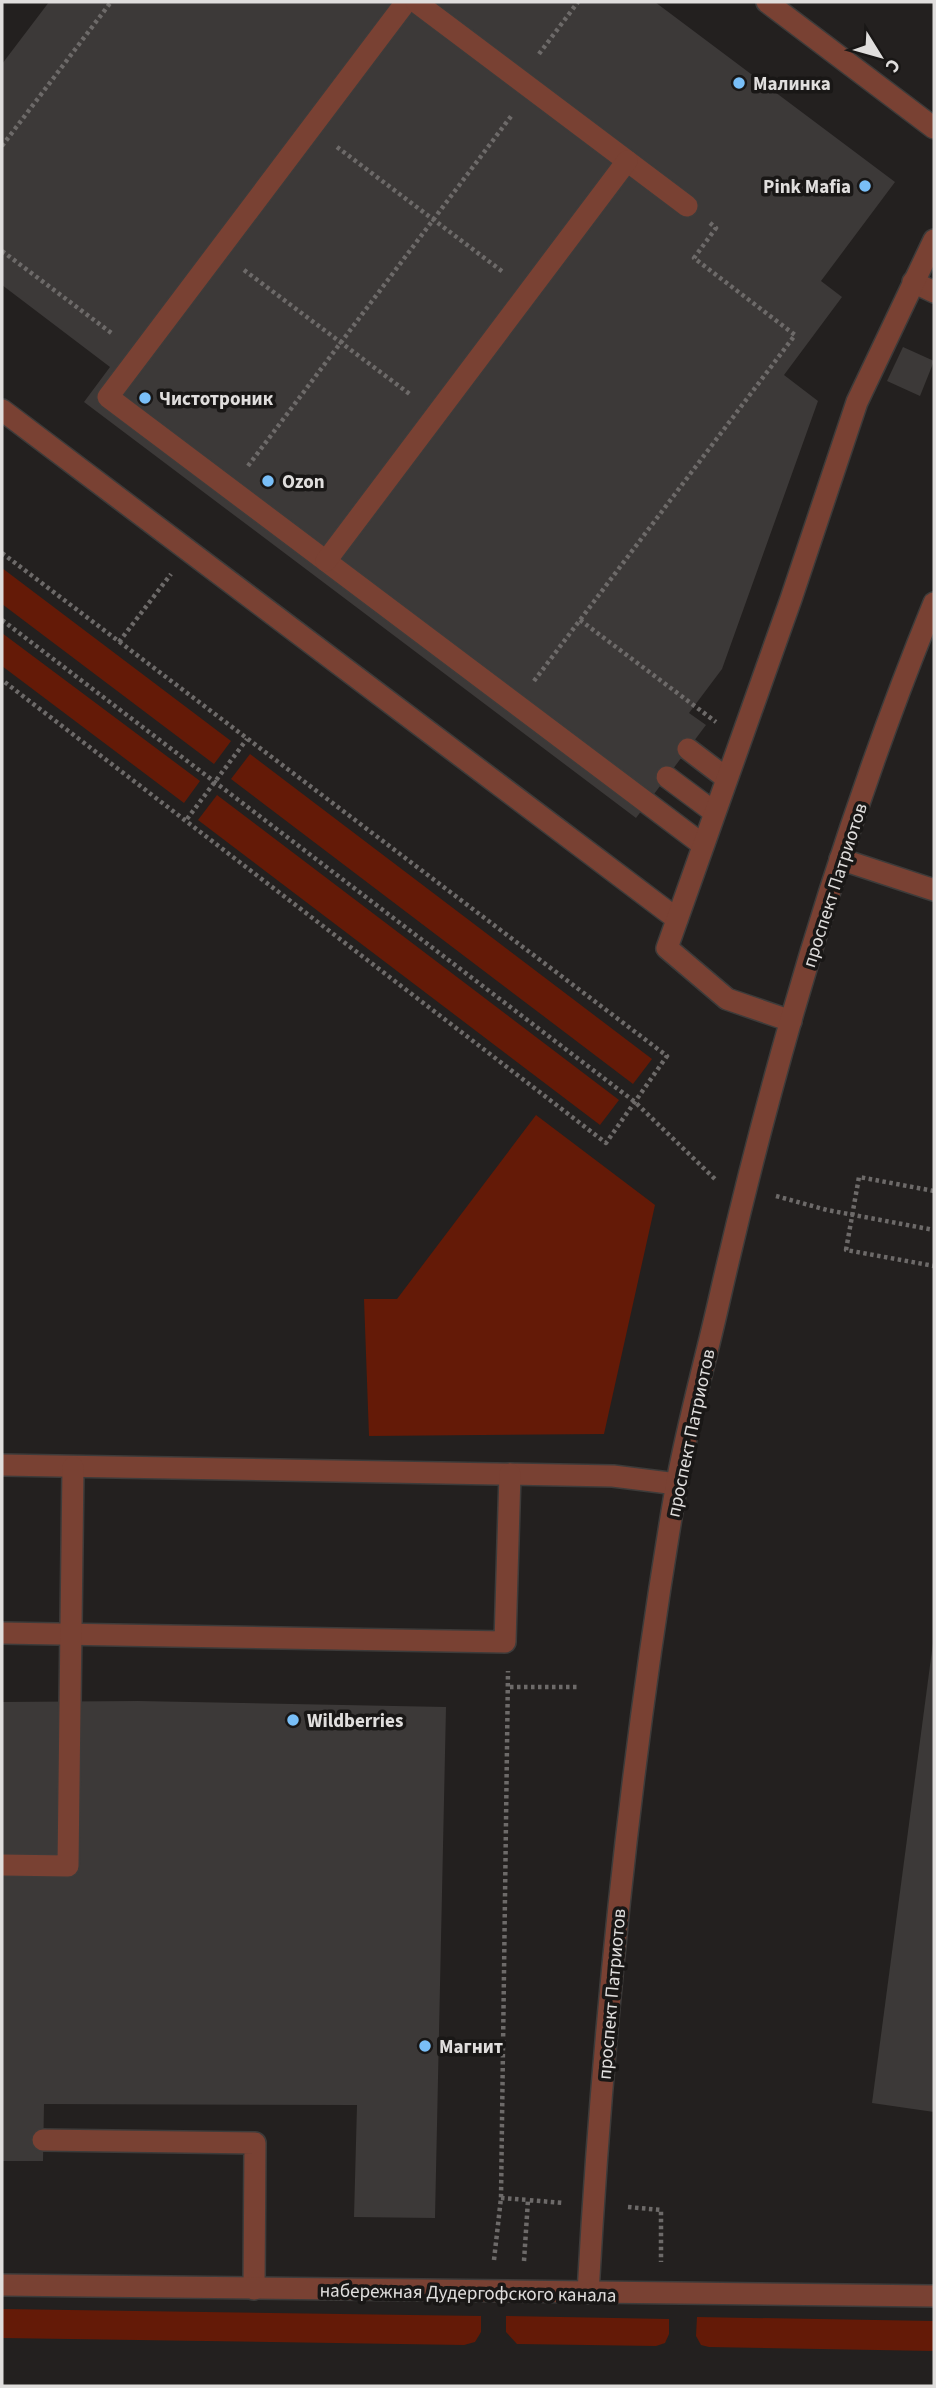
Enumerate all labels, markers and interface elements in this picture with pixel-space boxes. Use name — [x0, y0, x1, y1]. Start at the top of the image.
north arrow — [845, 21, 915, 91]
text: С — [878, 53, 906, 78]
place label: Малинка — [753, 71, 831, 98]
marker: Малинка — [731, 75, 747, 91]
place label: Pink Mafia — [763, 174, 851, 201]
marker: Pink Mafia — [857, 178, 873, 194]
place label: Чистотроник — [159, 386, 274, 413]
marker: Чистотроник — [137, 390, 153, 406]
place label: Ozon — [282, 469, 325, 496]
marker: Ozon — [260, 473, 276, 489]
street label: проспект Патриотов — [796, 800, 875, 971]
street label: проспект Патриотов — [660, 1347, 723, 1520]
place label: Wildberries — [307, 1708, 403, 1735]
marker: Wildberries — [285, 1712, 301, 1728]
street label: проспект Патриотов — [592, 1907, 633, 2081]
place label: Магнит — [439, 2034, 503, 2061]
marker: Магнит — [417, 2038, 433, 2054]
street label: набережная Дудергофского канала — [319, 2277, 617, 2310]

